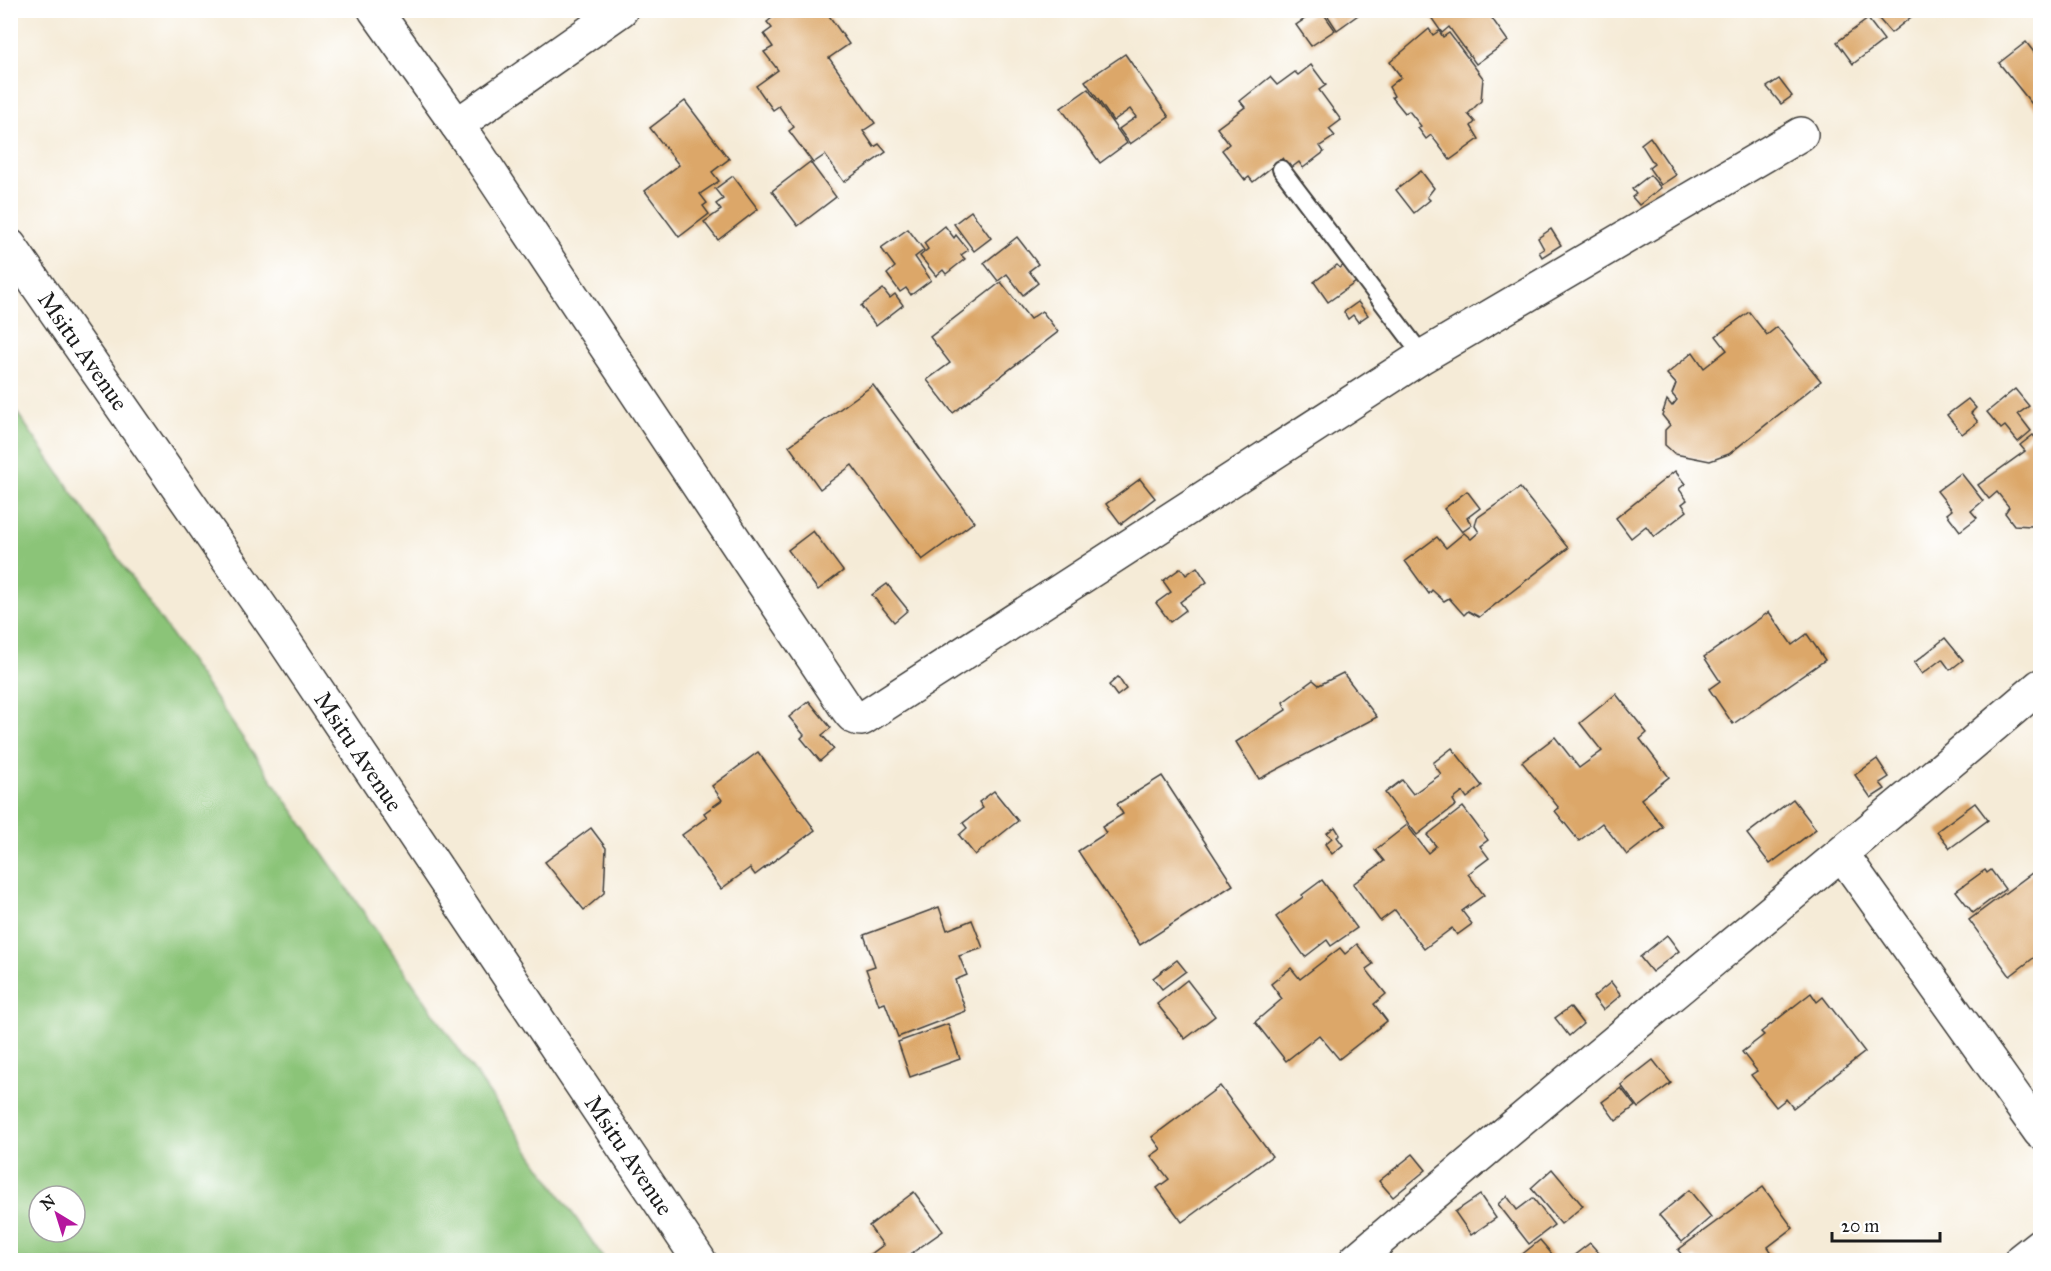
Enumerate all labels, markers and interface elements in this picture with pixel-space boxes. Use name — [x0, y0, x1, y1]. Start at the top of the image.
street label: Msitu Avenue — [31, 286, 135, 417]
street label: Msitu Avenue — [307, 686, 409, 817]
street label: Msitu Avenue — [578, 1089, 680, 1221]
north arrow — [27, 1184, 87, 1244]
text: N — [37, 1191, 60, 1214]
scale bar — [1832, 1205, 1940, 1243]
text: 20 m — [1841, 1215, 1879, 1237]

